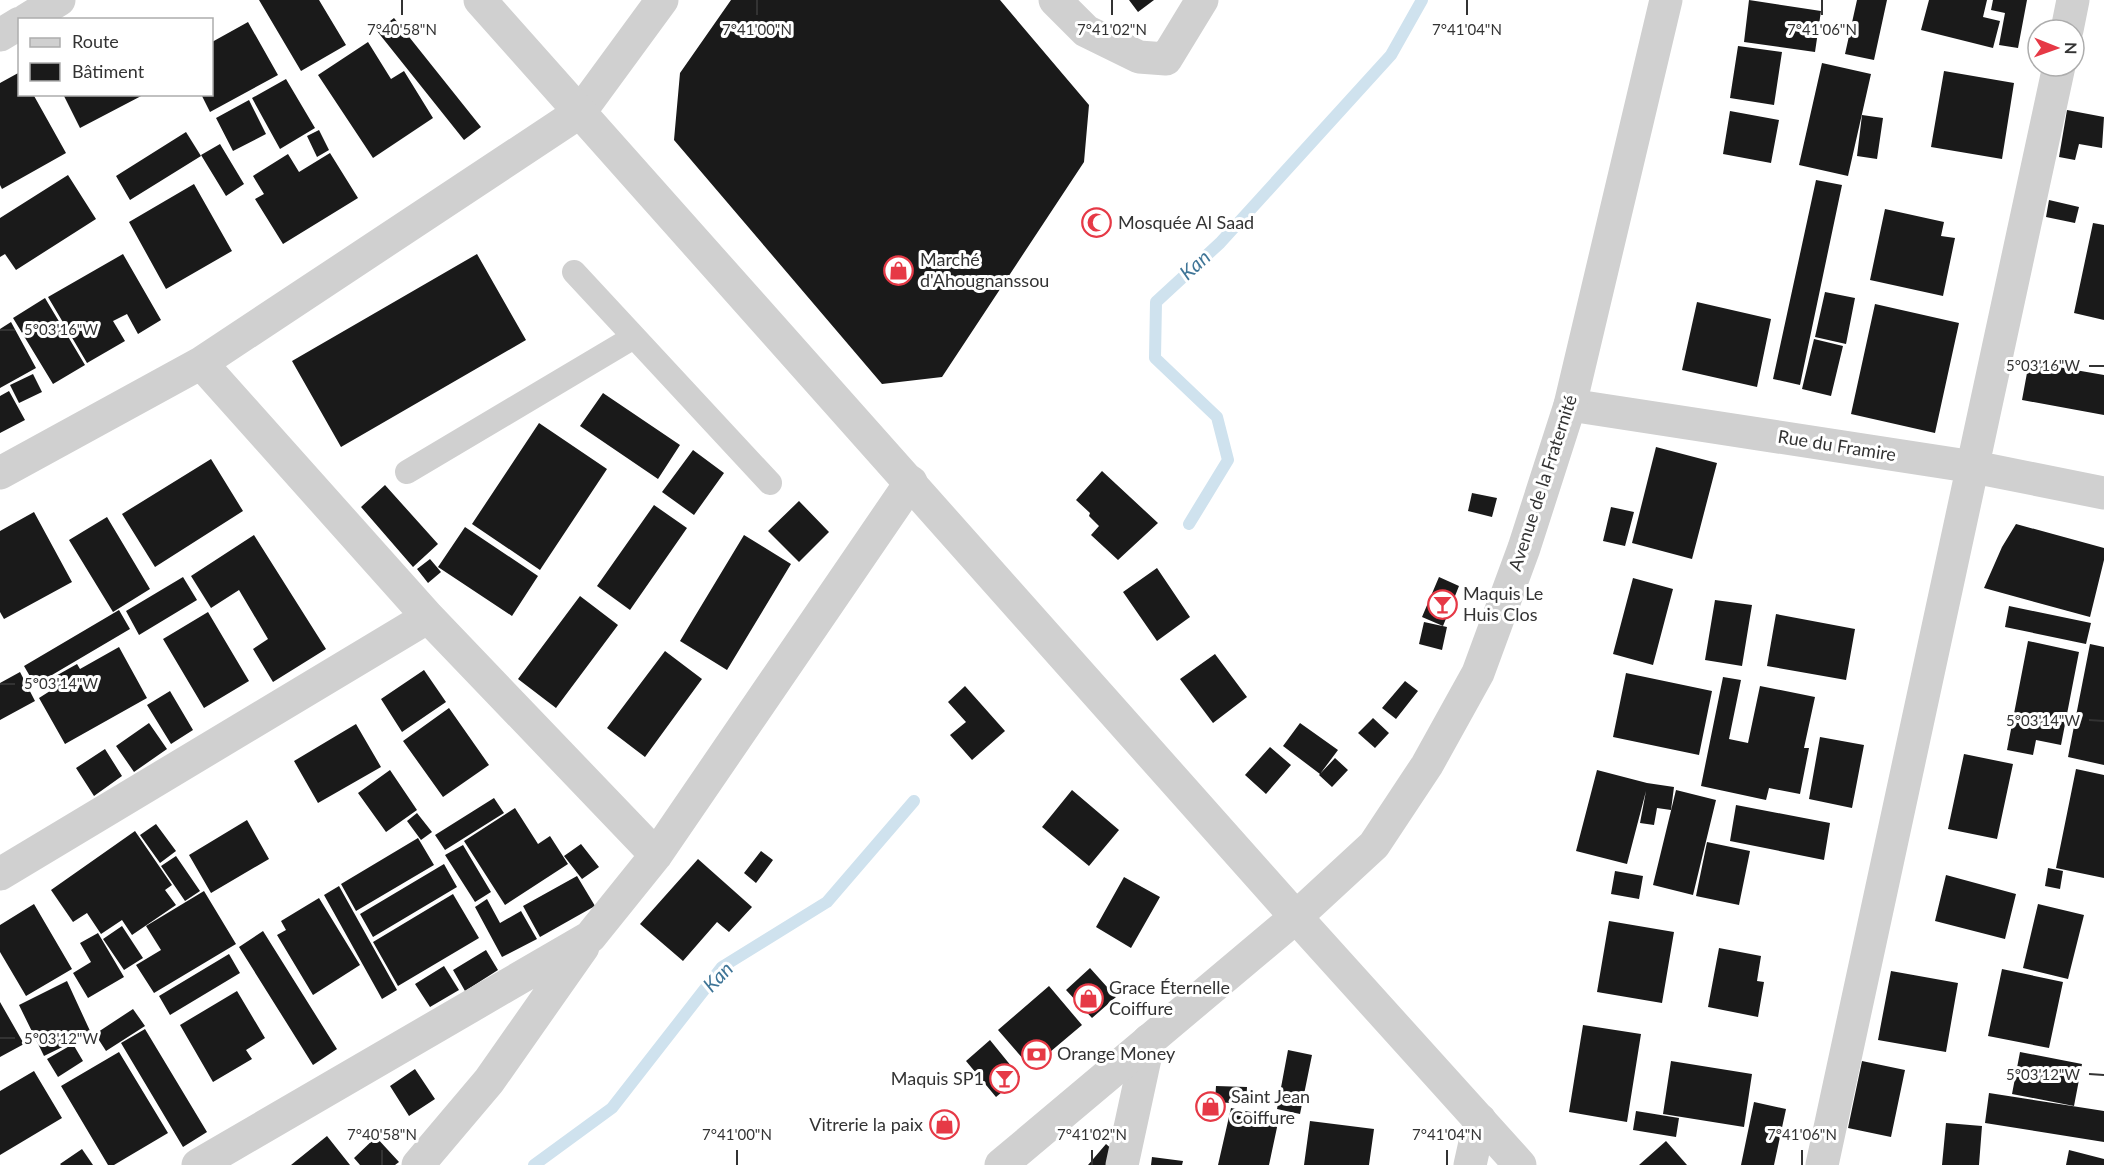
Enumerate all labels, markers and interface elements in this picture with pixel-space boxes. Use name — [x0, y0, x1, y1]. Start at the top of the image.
legend — [18, 18, 213, 96]
north arrow — [2026, 18, 2086, 78]
text: 7°40'58"N — [367, 20, 437, 38]
text: 7°41'00"N — [722, 20, 792, 38]
text: 7°41'02"N — [1077, 20, 1147, 38]
text: 7°41'04"N — [1432, 20, 1502, 38]
text: 7°41'06"N — [1787, 20, 1857, 38]
text: Route — [72, 30, 119, 52]
text: N — [2062, 42, 2081, 55]
text: Bâtiment — [72, 60, 145, 82]
mosque icon: Mosquée Al Saad — [1081, 207, 1113, 239]
place label: Mosquée Al Saad — [1118, 211, 1254, 233]
water label: Kan — [1174, 244, 1215, 284]
place label: Marché d'Ahougnanssou — [920, 248, 1049, 291]
shop icon: Marché d'Ahougnanssou — [883, 254, 915, 286]
text: 5°03'16"W — [24, 320, 98, 338]
text: 5°03'16"W — [2006, 356, 2080, 374]
street label: Avenue de la Fraternité — [1503, 392, 1581, 573]
street label: Rue du Framire — [1776, 425, 1898, 465]
place label: Maquis Le Huis Clos — [1463, 582, 1543, 625]
bar icon: Maquis Le Huis Clos — [1426, 588, 1458, 620]
text: 5°03'14"W — [24, 674, 98, 692]
text: 5°03'14"W — [2006, 711, 2080, 729]
water label: Kan — [697, 956, 737, 996]
place label: Grace Éternelle Coiffure — [1109, 976, 1230, 1019]
shop icon: Grace Éternelle Coiffure — [1072, 982, 1104, 1014]
text: 5°03'12"W — [24, 1029, 98, 1047]
bank icon: Orange Money — [1020, 1038, 1052, 1070]
place label: Orange Money — [1057, 1042, 1176, 1064]
bar icon: Maquis SP1 — [989, 1063, 1021, 1095]
text: 5°03'12"W — [2006, 1065, 2080, 1083]
place label: Maquis SP1 — [891, 1067, 984, 1089]
place label: Saint Jean Coiffure — [1231, 1085, 1310, 1128]
shop icon: Saint Jean Coiffure — [1194, 1091, 1226, 1123]
shop icon: Vitrerie la paix — [928, 1109, 960, 1141]
place label: Vitrerie la paix — [809, 1113, 923, 1135]
text: 7°40'58"N — [347, 1125, 417, 1143]
text: 7°41'00"N — [702, 1125, 772, 1143]
text: 7°41'02"N — [1057, 1125, 1127, 1143]
text: 7°41'04"N — [1412, 1125, 1482, 1143]
text: 7°41'06"N — [1767, 1125, 1837, 1143]

